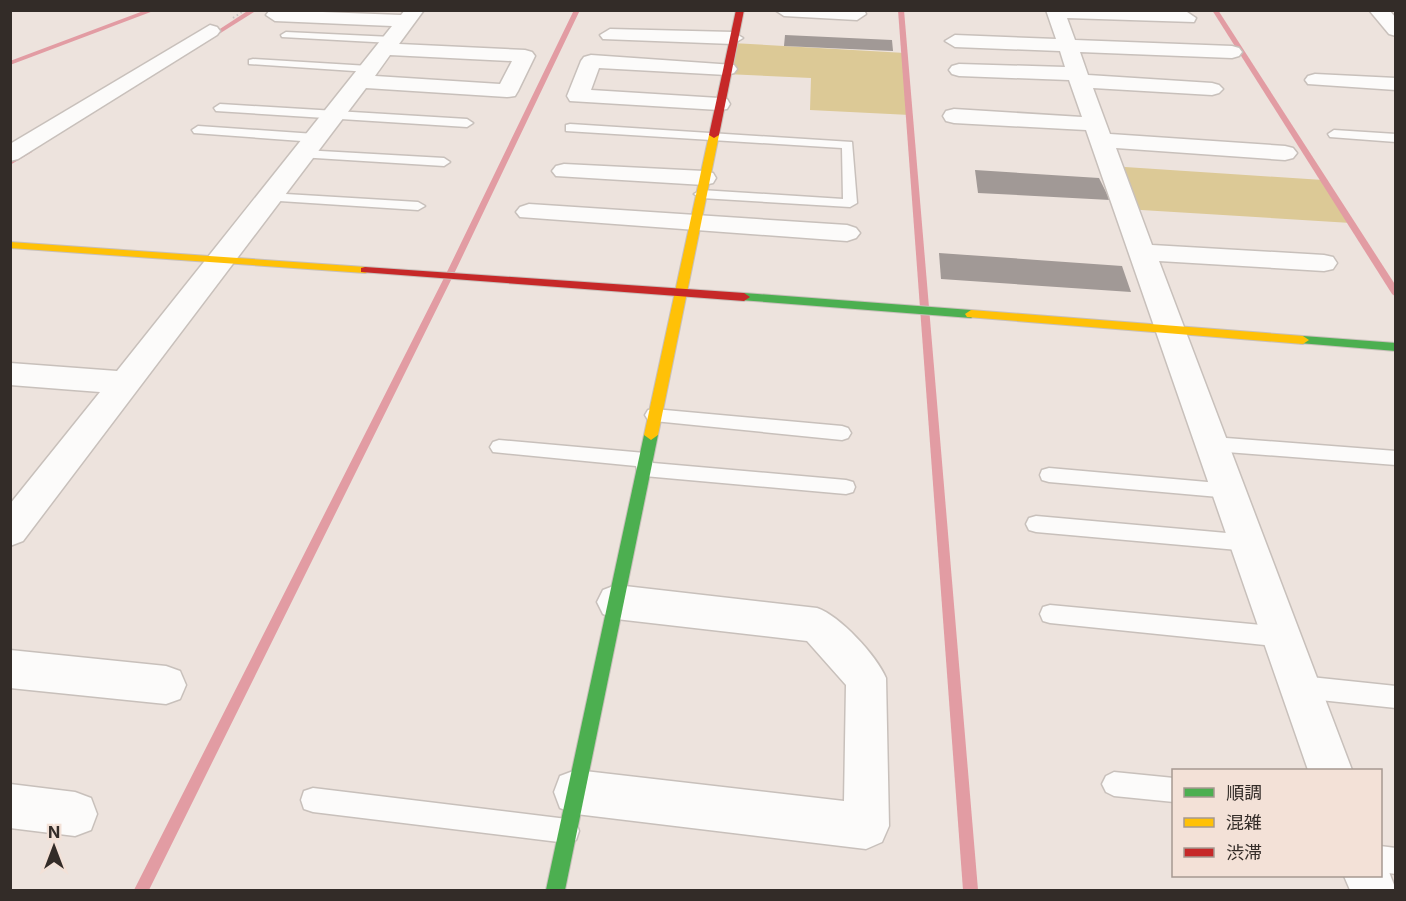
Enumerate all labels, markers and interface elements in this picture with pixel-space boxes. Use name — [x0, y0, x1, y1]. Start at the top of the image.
legend — [1172, 769, 1382, 877]
text: 順調 — [1226, 782, 1262, 803]
text: 混雑 — [1226, 812, 1262, 833]
north arrow — [24, 817, 84, 877]
text: N — [48, 822, 60, 842]
text: 渋滞 — [1226, 842, 1262, 863]

